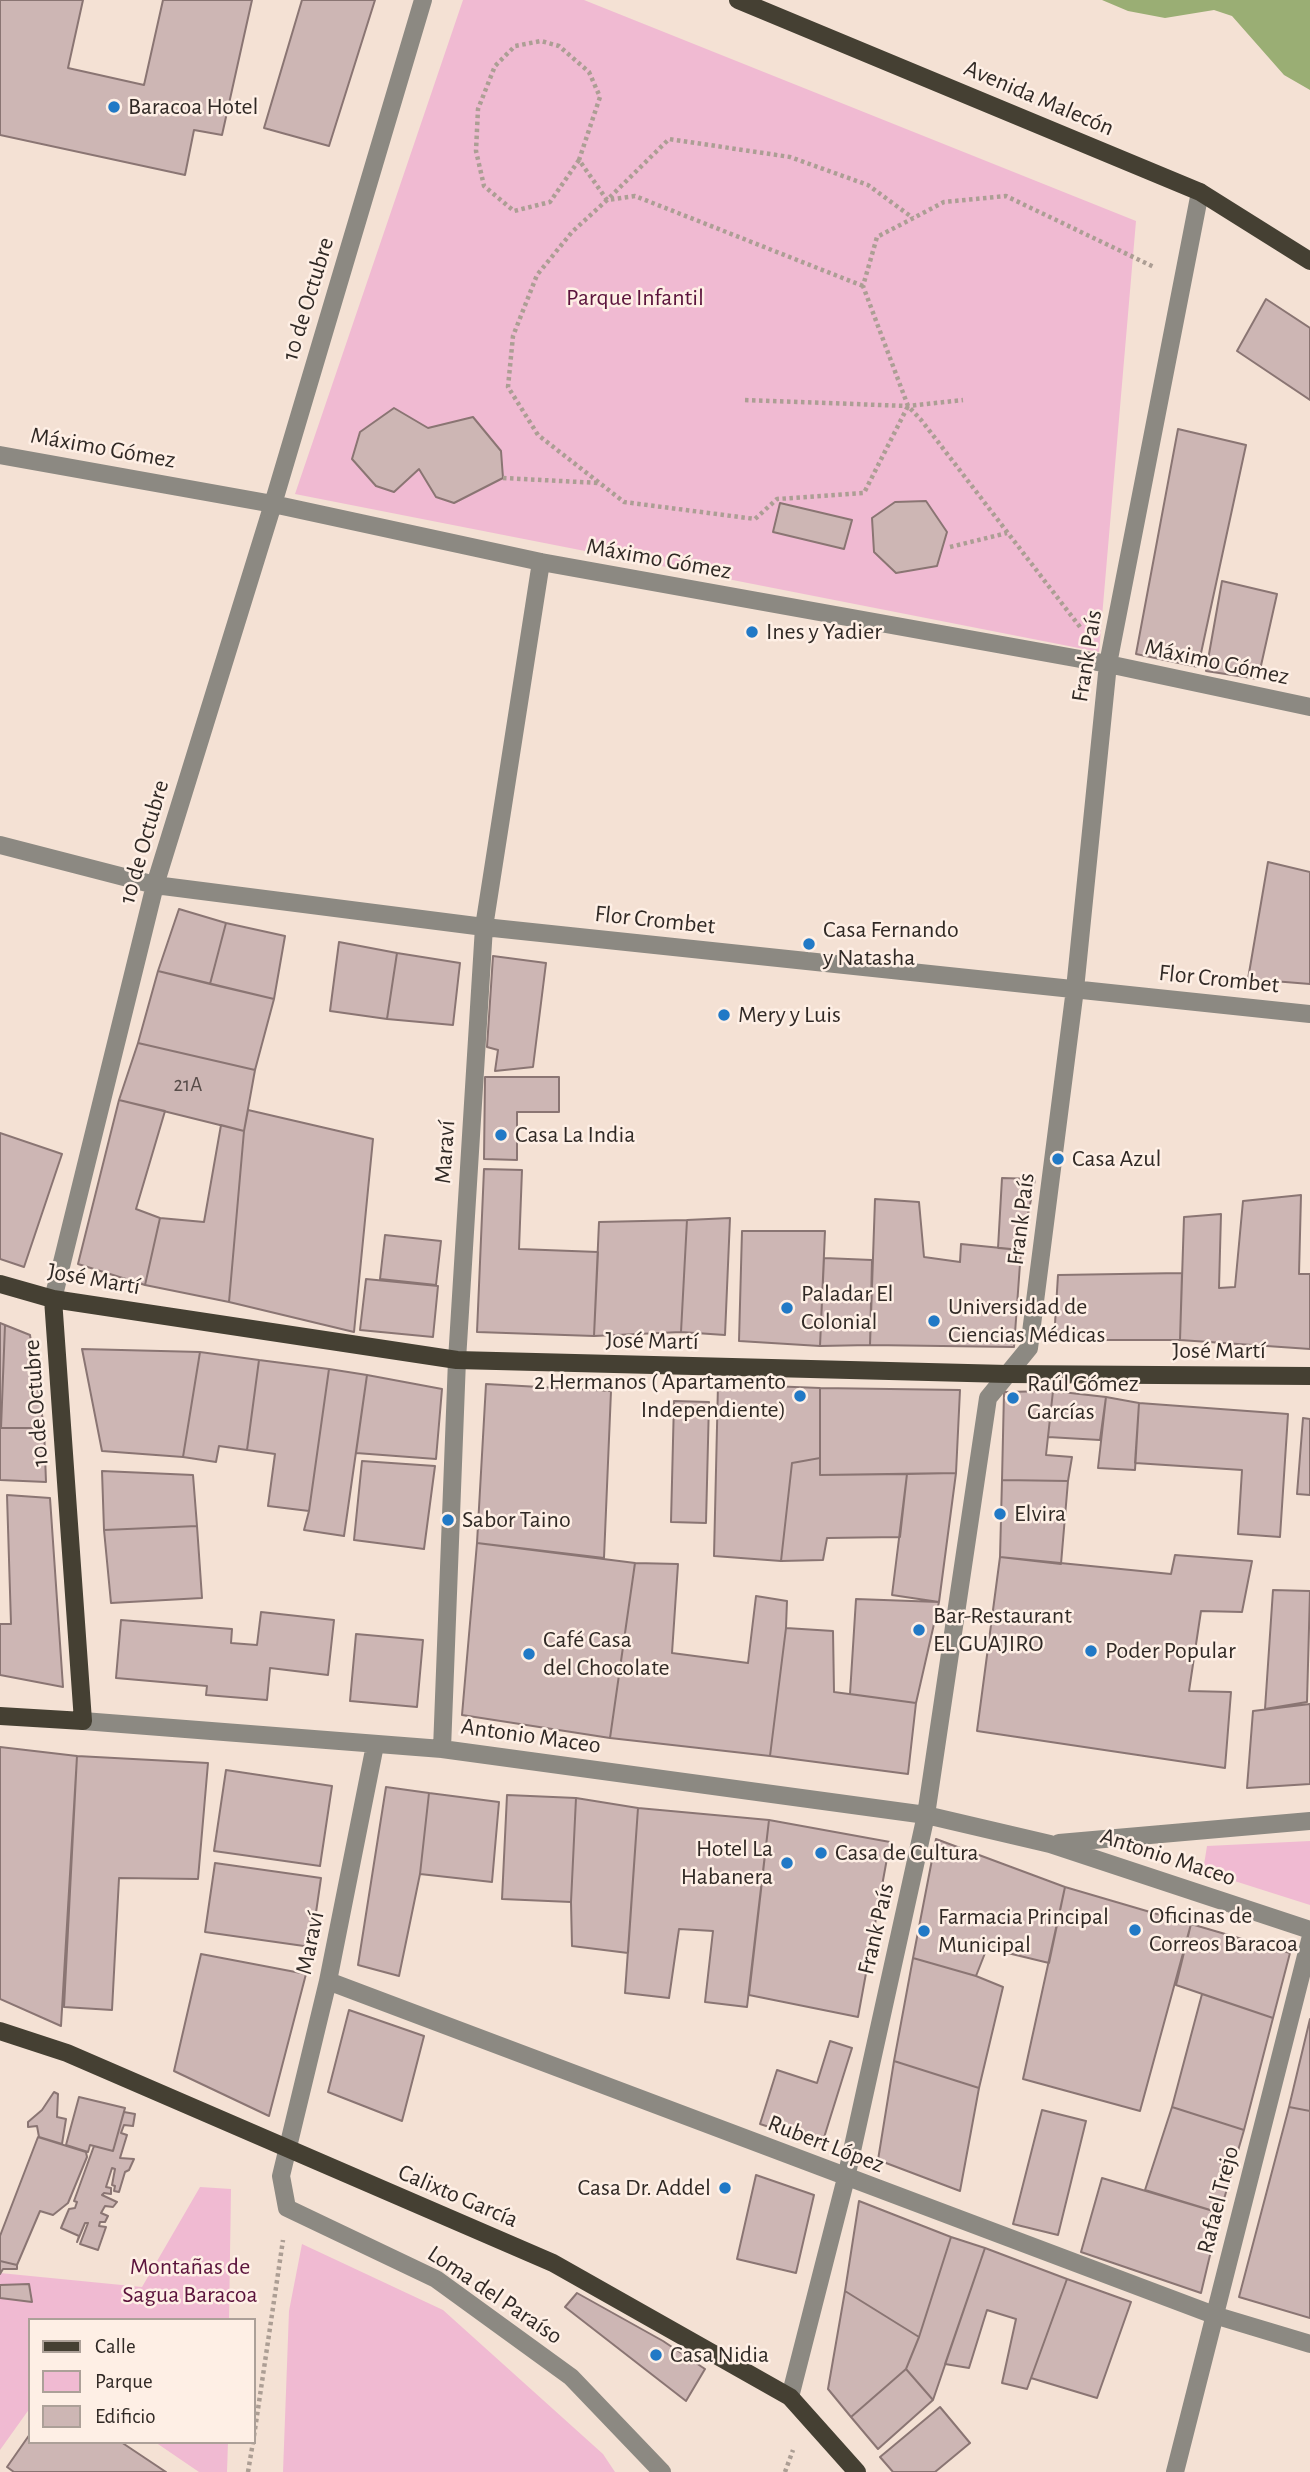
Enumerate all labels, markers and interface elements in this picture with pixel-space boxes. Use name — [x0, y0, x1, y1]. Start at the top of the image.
street label: Avenida Malecón — [960, 54, 1118, 142]
place label: Baracoa Hotel — [128, 93, 258, 121]
marker: Baracoa Hotel — [106, 99, 122, 115]
street label: 10 de Octubre — [276, 234, 340, 364]
park label: Parque Infantil — [566, 284, 704, 312]
street label: Máximo Gómez — [28, 421, 178, 475]
street label: Máximo Gómez — [584, 532, 734, 586]
street label: Frank País — [1066, 608, 1108, 704]
place label: Ines y Yadier — [766, 618, 882, 646]
marker: Ines y Yadier — [744, 624, 760, 640]
street label: Máximo Gómez — [1142, 633, 1292, 691]
street label: 10 de Octubre — [113, 777, 175, 907]
street label: Flor Crombet — [593, 899, 717, 941]
place label: Casa Fernando y Natasha — [823, 916, 959, 972]
marker: Casa Fernando y Natasha — [801, 936, 817, 952]
street label: Flor Crombet — [1157, 958, 1281, 1000]
place label: Mery y Luis — [738, 1001, 841, 1029]
marker: Mery y Luis — [716, 1007, 732, 1023]
house number: 21A — [174, 1072, 202, 1098]
street label: Maraví — [428, 1119, 462, 1185]
place label: Casa La India — [515, 1121, 635, 1149]
marker: Casa La India — [493, 1127, 509, 1143]
place label: Casa Azul — [1072, 1145, 1161, 1173]
marker: Casa Azul — [1050, 1151, 1066, 1167]
street label: Frank País — [1001, 1171, 1041, 1267]
street label: José Martí — [46, 1257, 142, 1301]
place label: Paladar El Colonial — [801, 1280, 893, 1336]
place label: Universidad de Ciencias Médicas — [948, 1293, 1105, 1349]
marker: Paladar El Colonial — [779, 1300, 795, 1316]
marker: Universidad de Ciencias Médicas — [926, 1313, 942, 1329]
street label: José Martí — [605, 1326, 699, 1356]
street label: José Martí — [1172, 1337, 1266, 1365]
street label: 10 de Octubre — [17, 1338, 55, 1468]
place label: 2 Hermanos ( Apartamento Independiente) — [534, 1368, 786, 1424]
place label: Raúl Gómez Garcías — [1027, 1370, 1139, 1426]
marker: 2 Hermanos ( Apartamento Independiente) — [792, 1388, 808, 1404]
marker: Raúl Gómez Garcías — [1005, 1390, 1021, 1406]
place label: Elvira — [1014, 1500, 1066, 1528]
place label: Sabor Taino — [462, 1506, 571, 1534]
marker: Elvira — [992, 1506, 1008, 1522]
marker: Sabor Taino — [440, 1512, 456, 1528]
place label: Bar-Restaurant EL GUAJIRO — [933, 1602, 1072, 1658]
marker: Bar-Restaurant EL GUAJIRO — [911, 1622, 927, 1638]
place label: Café Casa del Chocolate — [543, 1626, 670, 1682]
place label: Poder Popular — [1105, 1637, 1236, 1665]
marker: Poder Popular — [1083, 1643, 1099, 1659]
marker: Café Casa del Chocolate — [521, 1646, 537, 1662]
street label: Antonio Maceo — [459, 1712, 603, 1760]
street label: Antonio Maceo — [1097, 1822, 1239, 1892]
place label: Hotel La Habanera — [681, 1835, 773, 1891]
place label: Casa de Cultura — [835, 1839, 979, 1867]
marker: Casa de Cultura — [813, 1845, 829, 1861]
marker: Hotel La Habanera — [779, 1855, 795, 1871]
street label: Frank País — [852, 1881, 900, 1977]
place label: Oficinas de Correos Baracoa — [1149, 1902, 1298, 1958]
place label: Farmacia Principal Municipal — [938, 1903, 1109, 1959]
street label: Maraví — [289, 1909, 331, 1977]
marker: Oficinas de Correos Baracoa — [1127, 1922, 1143, 1938]
marker: Farmacia Principal Municipal — [916, 1923, 932, 1939]
street label: Rubert López — [764, 2109, 888, 2179]
street label: Rafael Trejo — [1191, 2143, 1245, 2257]
street label: Calixto García — [394, 2158, 522, 2234]
place label: Casa Dr. Addel — [578, 2174, 711, 2202]
marker: Casa Dr. Addel — [717, 2180, 733, 2196]
street label: Loma del Paraíso — [422, 2239, 568, 2351]
park label: Montañas de Sagua Baracoa — [122, 2253, 258, 2309]
legend — [28, 2318, 256, 2444]
text: Calle — [95, 2336, 136, 2357]
place label: Casa Nidia — [670, 2341, 769, 2369]
marker: Casa Nidia — [648, 2347, 664, 2363]
text: Parque — [95, 2371, 153, 2392]
text: Edificio — [95, 2406, 156, 2427]

